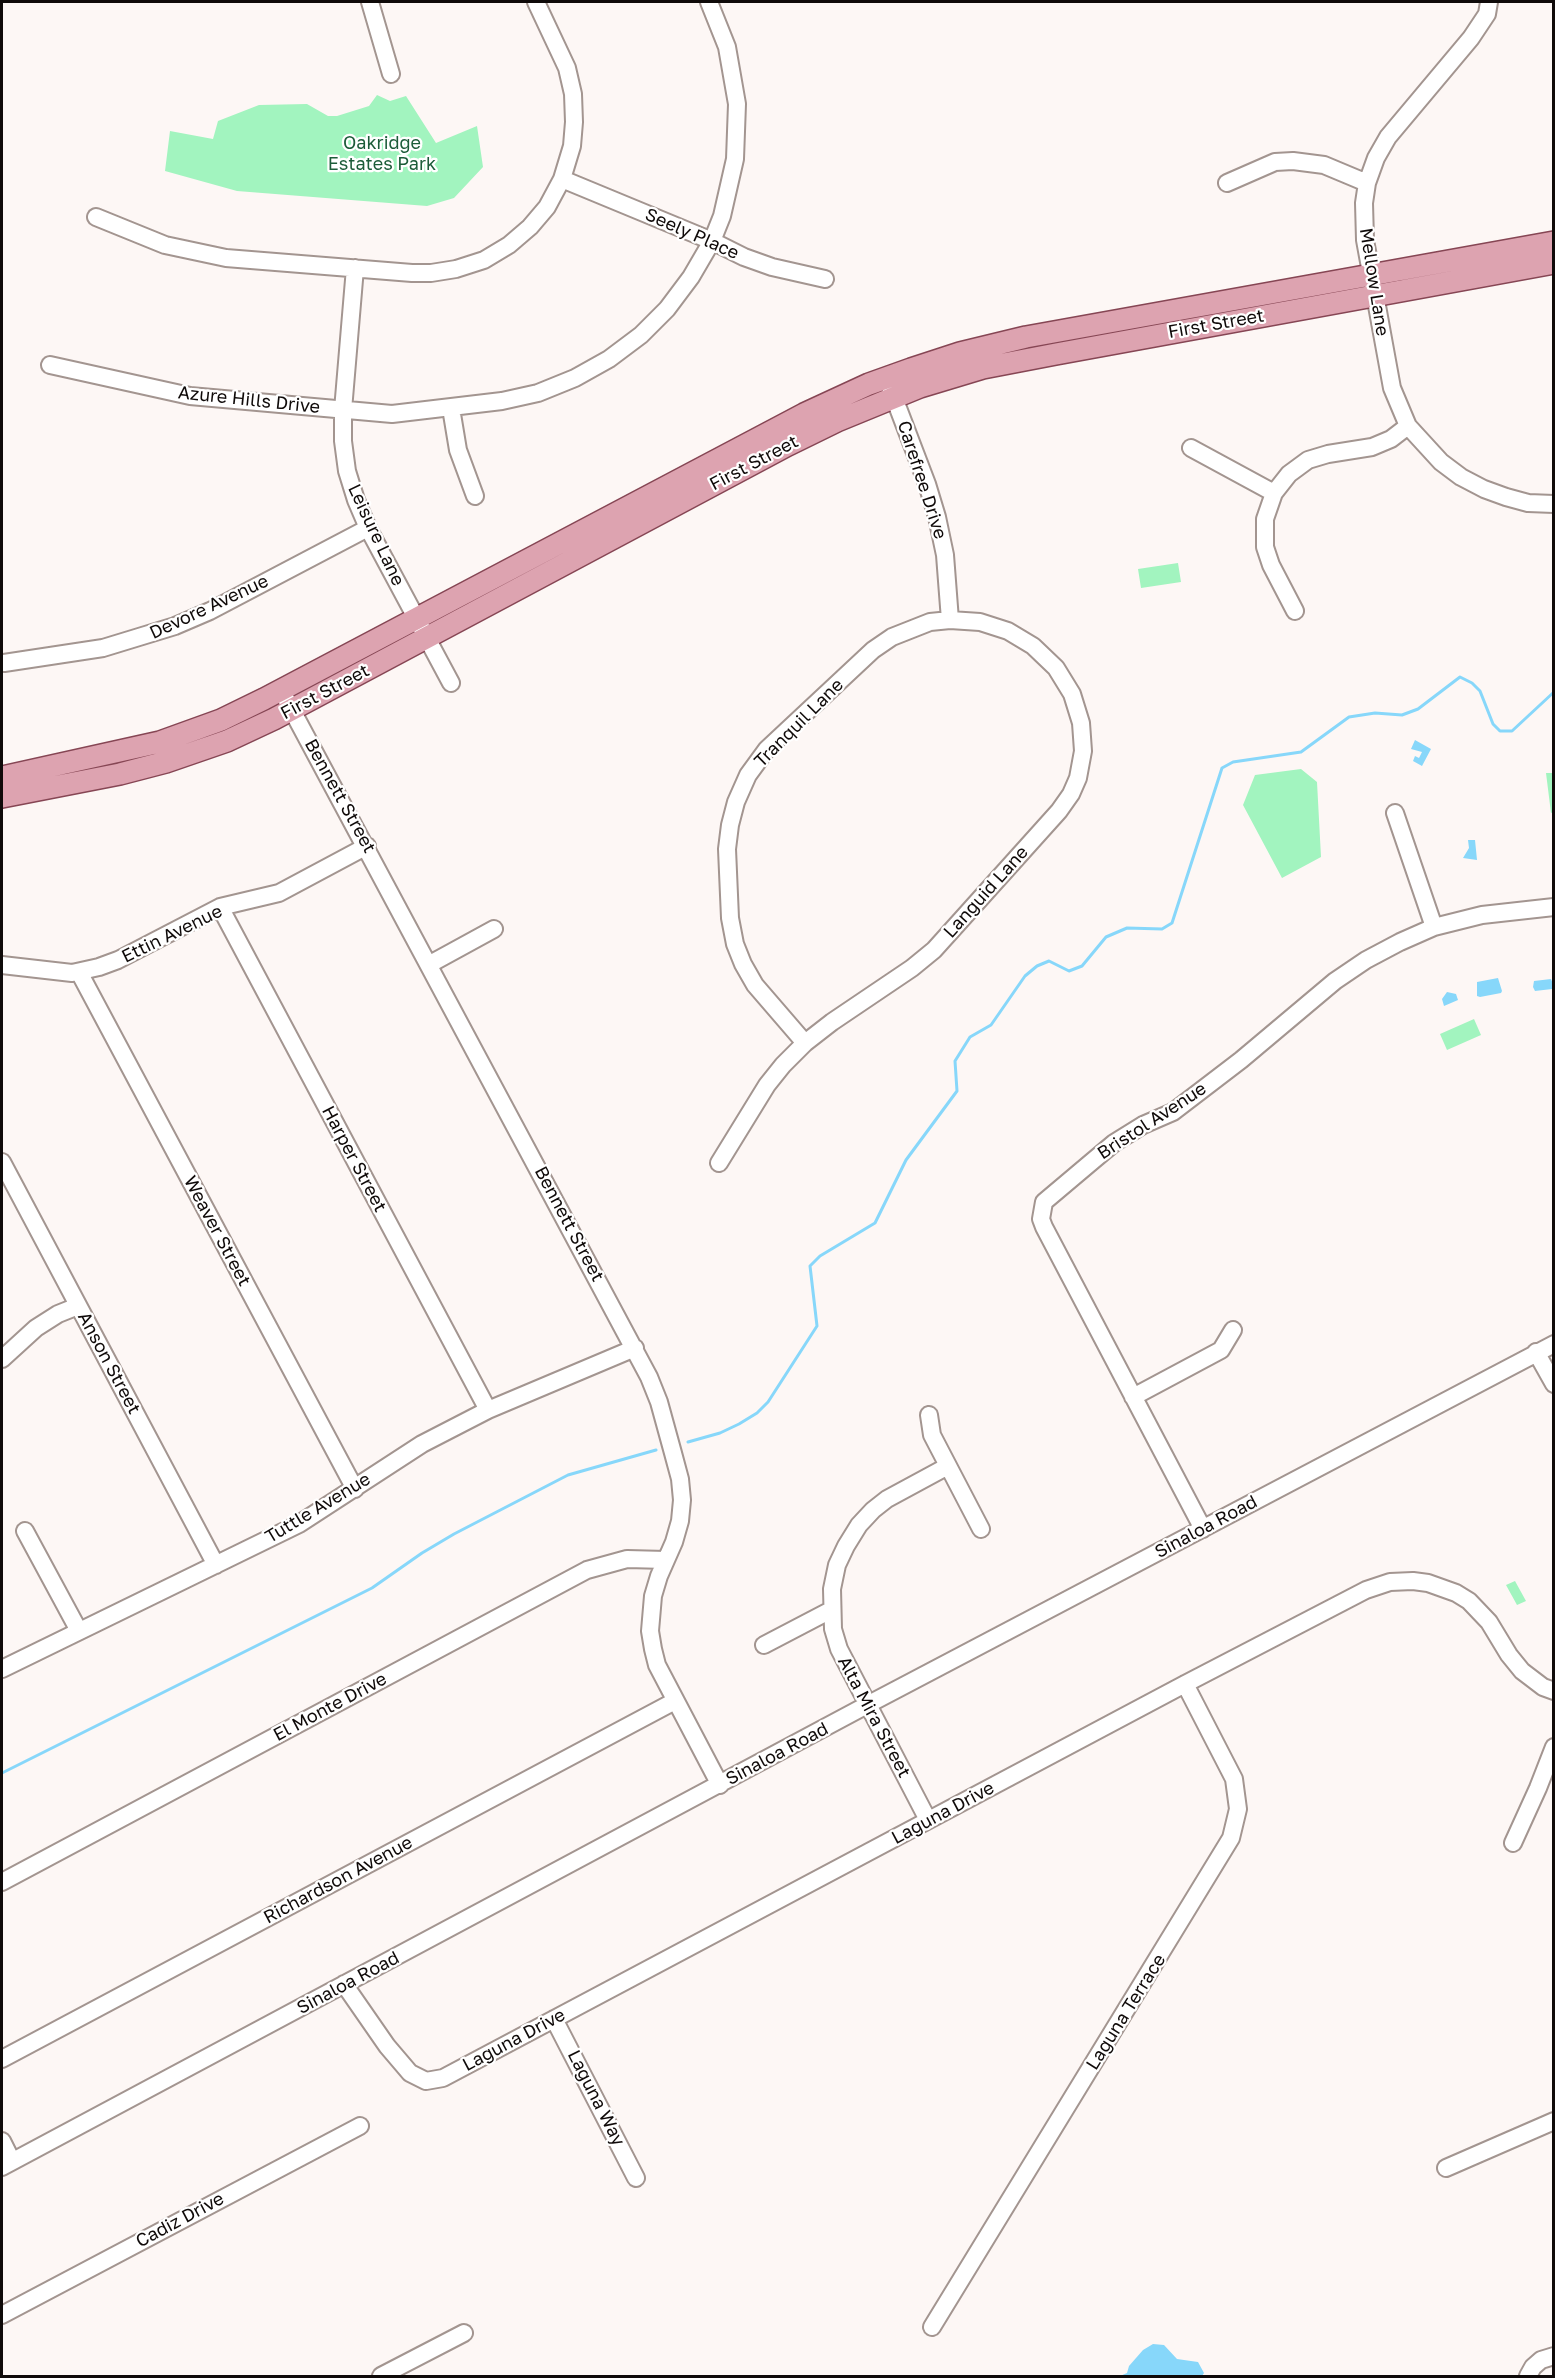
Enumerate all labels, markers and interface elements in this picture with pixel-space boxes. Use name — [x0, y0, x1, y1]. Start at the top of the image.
park label: Oakridge Estates Park — [328, 132, 436, 174]
street label: Seely Place — [642, 204, 742, 264]
street label: Mellow Lane — [1355, 226, 1393, 338]
street label: First Street — [1166, 305, 1266, 343]
street label: Azure Hills Drive — [177, 382, 321, 418]
street label: Carefree Drive — [893, 418, 951, 542]
street label: First Street — [706, 431, 802, 495]
street label: Leisure Lane — [343, 481, 409, 589]
street label: Devore Avenue — [146, 570, 272, 644]
street label: First Street — [277, 660, 373, 724]
street label: Tranquil Lane — [750, 674, 848, 772]
street label: Bennett Street — [300, 735, 380, 857]
street label: Languid Lane — [939, 842, 1033, 942]
street label: Ettin Avenue — [118, 900, 226, 968]
street label: Bristol Avenue — [1094, 1078, 1210, 1164]
street label: Harper Street — [317, 1102, 391, 1216]
street label: Bennett Street — [530, 1163, 608, 1285]
street label: Weaver Street — [179, 1172, 255, 1290]
street label: Anson Street — [73, 1308, 145, 1418]
street label: Tuttle Avenue — [262, 1468, 374, 1548]
street label: Sinaloa Road — [1151, 1491, 1261, 1563]
street label: Alta Mira Street — [833, 1653, 915, 1781]
street label: El Monte Drive — [270, 1668, 390, 1746]
street label: Sinaloa Road — [722, 1718, 832, 1790]
street label: Laguna Drive — [888, 1777, 998, 1849]
street label: Richardson Avenue — [260, 1832, 416, 1928]
street label: Sinaloa Road — [293, 1947, 403, 2019]
street label: Laguna Terrace — [1082, 1950, 1170, 2074]
street label: Laguna Drive — [459, 2004, 569, 2076]
street label: Laguna Way — [563, 2046, 629, 2150]
street label: Cadiz Drive — [132, 2188, 228, 2252]

